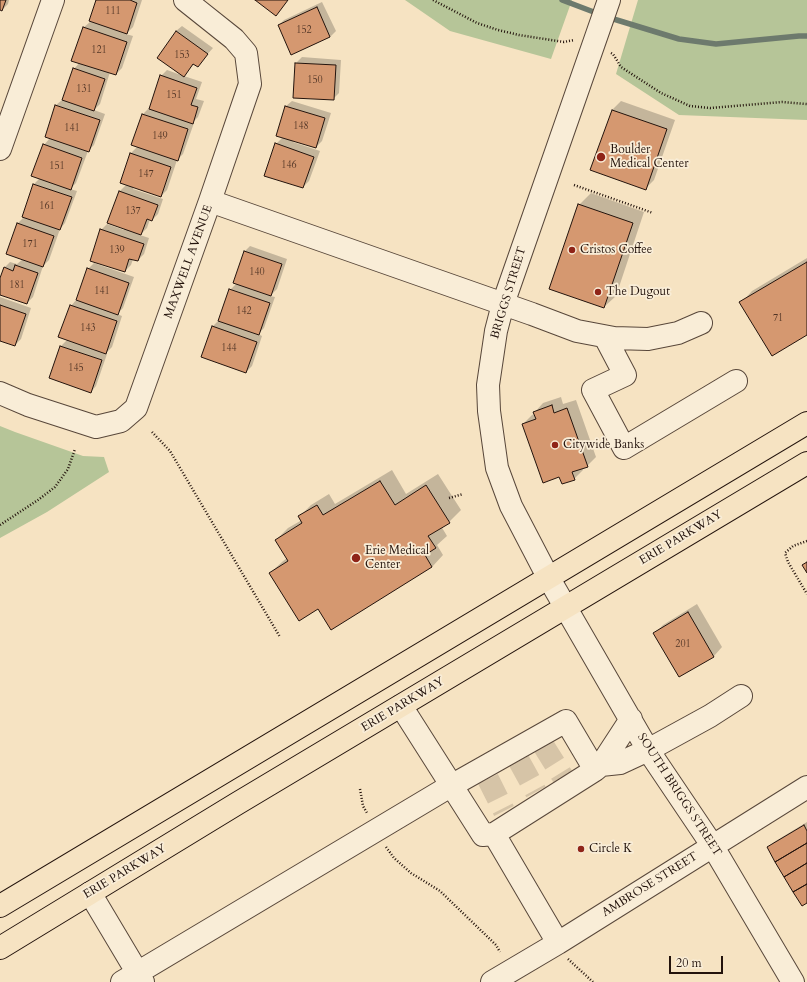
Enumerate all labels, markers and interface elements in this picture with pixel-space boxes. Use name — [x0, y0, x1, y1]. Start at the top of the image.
house number: 111 — [105, 6, 121, 18]
house number: 152 — [296, 25, 312, 37]
house number: 121 — [91, 45, 107, 57]
house number: 153 — [174, 50, 190, 62]
house number: 150 — [307, 75, 323, 87]
house number: 131 — [76, 84, 92, 96]
house number: 151 — [166, 90, 182, 102]
house number: 148 — [293, 121, 309, 133]
house number: 141 — [64, 123, 80, 135]
house number: 149 — [152, 131, 168, 143]
place label: Boulder Medical Center — [610, 143, 689, 171]
marker: Boulder Medical Center — [595, 151, 607, 163]
house number: 146 — [281, 160, 297, 172]
house number: 151 — [49, 161, 65, 173]
house number: 147 — [138, 169, 154, 181]
house number: 161 — [39, 201, 55, 213]
street label: MAXWELL AVENUE — [162, 203, 216, 321]
house number: 137 — [125, 206, 141, 218]
house number: 171 — [22, 239, 38, 251]
place label: Cristos Coffee — [580, 243, 652, 257]
house number: 139 — [109, 245, 125, 257]
street label: BRIGGS STREET — [488, 245, 530, 341]
marker: Cristos Coffee — [567, 245, 577, 255]
house number: 140 — [249, 267, 265, 279]
house number: 181 — [9, 280, 25, 292]
place label: The Dugout — [606, 285, 670, 299]
house number: 141 — [94, 286, 110, 298]
marker: The Dugout — [593, 287, 603, 297]
house number: 142 — [236, 306, 252, 318]
house number: 71 — [773, 313, 783, 325]
house number: 143 — [80, 323, 96, 335]
house number: 144 — [221, 343, 237, 355]
house number: 145 — [68, 363, 84, 375]
place label: Citywide Banks — [563, 438, 644, 452]
marker: Citywide Banks — [550, 440, 560, 450]
street label: ERIE PARKWAY — [637, 508, 725, 568]
place label: Erie Medical Center — [365, 544, 429, 572]
marker: Erie Medical Center — [350, 552, 362, 564]
house number: 201 — [675, 639, 691, 651]
street label: ERIE PARKWAY — [359, 675, 447, 735]
street label: SOUTH BRIGGS STREET — [634, 731, 724, 859]
street label: ERIE PARKWAY — [81, 842, 169, 902]
place label: Circle K — [589, 842, 632, 856]
marker: Circle K — [576, 844, 586, 854]
street label: AMBROSE STREET — [600, 850, 700, 920]
scale bar — [671, 948, 725, 974]
text: 20 m — [676, 955, 702, 971]

